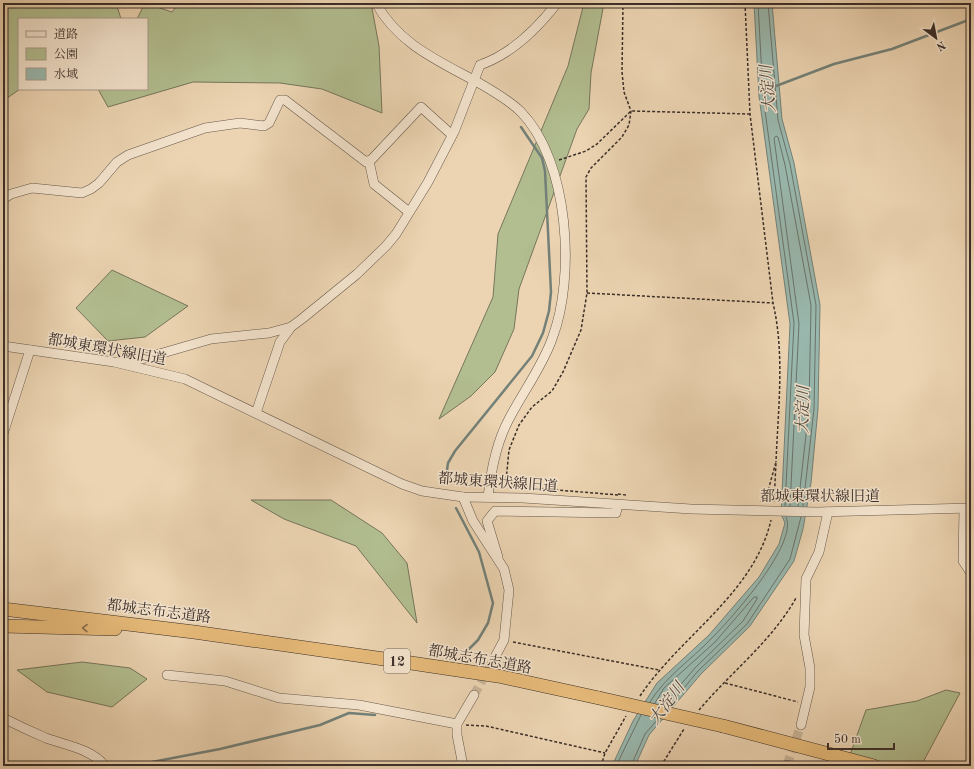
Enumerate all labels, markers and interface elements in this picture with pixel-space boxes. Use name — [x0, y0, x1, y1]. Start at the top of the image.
legend — [18, 18, 148, 90]
north arrow — [916, 18, 956, 58]
text: 道路 — [54, 27, 78, 41]
text: N — [934, 38, 947, 52]
text: 公園 — [54, 48, 78, 61]
water label: 大淀川 — [757, 62, 779, 114]
text: 水域 — [54, 67, 78, 81]
street label: 都城東環状線旧道 — [46, 331, 167, 368]
water label: 大淀川 — [794, 384, 812, 434]
street label: 都城東環状線旧道 — [438, 470, 558, 495]
street label: 都城東環状線旧道 — [760, 488, 880, 505]
street label: 都城志布志道路 — [106, 597, 212, 626]
one-way arrow — [82, 624, 88, 632]
street label: 都城志布志道路 — [427, 642, 533, 677]
road number: 12 — [384, 649, 410, 673]
water label: 大淀川 — [645, 677, 690, 728]
scale bar — [828, 725, 894, 751]
text: 50 m — [834, 733, 861, 746]

